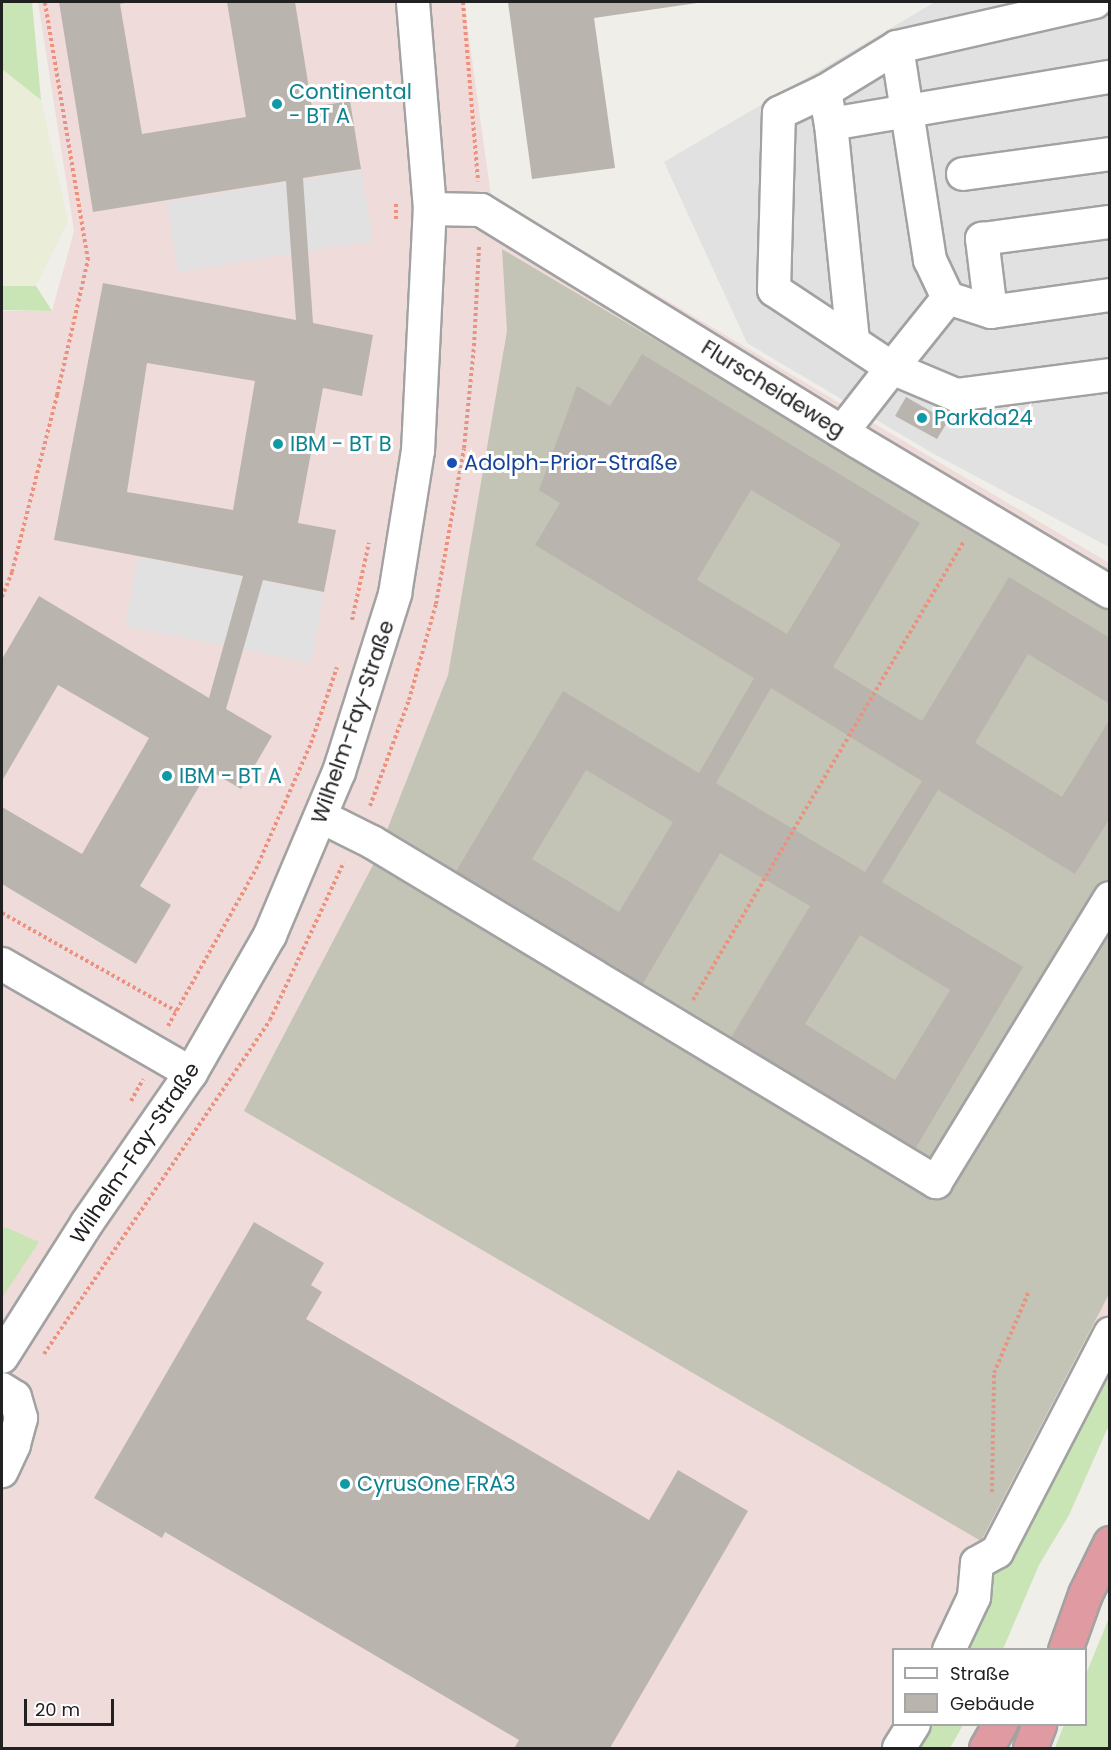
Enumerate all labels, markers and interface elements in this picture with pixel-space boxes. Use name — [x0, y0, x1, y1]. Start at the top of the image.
place label: Continental - BT A — [289, 79, 412, 129]
marker: Continental - BT A — [270, 97, 284, 111]
street label: Flurscheideweg — [697, 335, 849, 443]
place label: Parkda24 — [934, 405, 1033, 431]
marker: Parkda24 — [915, 411, 929, 425]
place label: IBM - BT B — [290, 431, 392, 457]
marker: IBM - BT B — [271, 437, 285, 451]
place label: Adolph-Prior-Straße — [464, 450, 677, 476]
marker: Adolph-Prior-Straße — [445, 456, 459, 470]
street label: Wilhelm-Fay-Straße — [306, 617, 400, 827]
place label: IBM - BT A — [179, 763, 282, 789]
marker: IBM - BT A — [160, 769, 174, 783]
street label: Wilhelm-Fay-Straße — [65, 1058, 205, 1248]
place label: CyrusOne FRA3 — [357, 1471, 516, 1497]
marker: CyrusOne FRA3 — [338, 1477, 352, 1491]
legend — [892, 1648, 1087, 1726]
text: Straße — [950, 1661, 1009, 1686]
scale bar — [27, 1687, 117, 1725]
text: Gebäude — [950, 1691, 1034, 1716]
text: 20 m — [35, 1697, 80, 1722]

